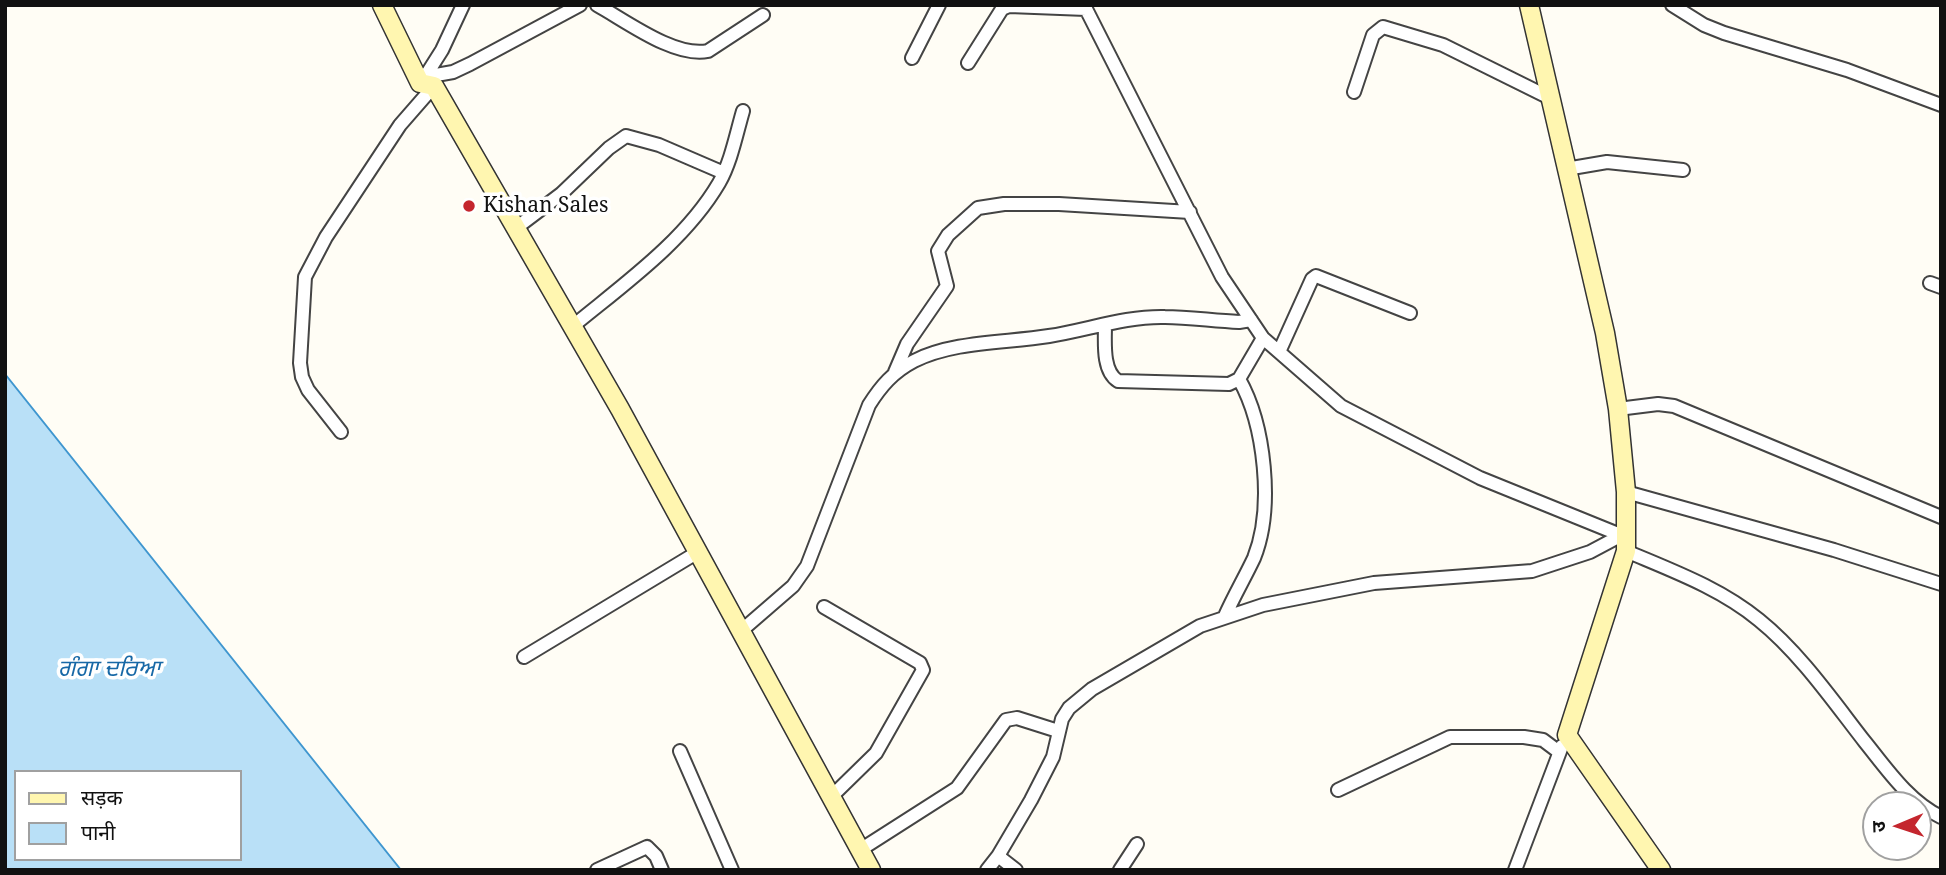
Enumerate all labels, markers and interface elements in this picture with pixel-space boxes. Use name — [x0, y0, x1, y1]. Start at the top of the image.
place label: Kishan Sales — [483, 193, 609, 219]
marker: Kishan Sales — [461, 198, 477, 214]
water label: ਗੰਗਾ ਦਰਿਆ — [58, 655, 160, 683]
legend — [14, 770, 242, 861]
text: सड़क — [81, 783, 123, 811]
north arrow — [1862, 791, 1932, 861]
text: पानी — [81, 818, 115, 846]
text: उ — [1865, 821, 1891, 833]

